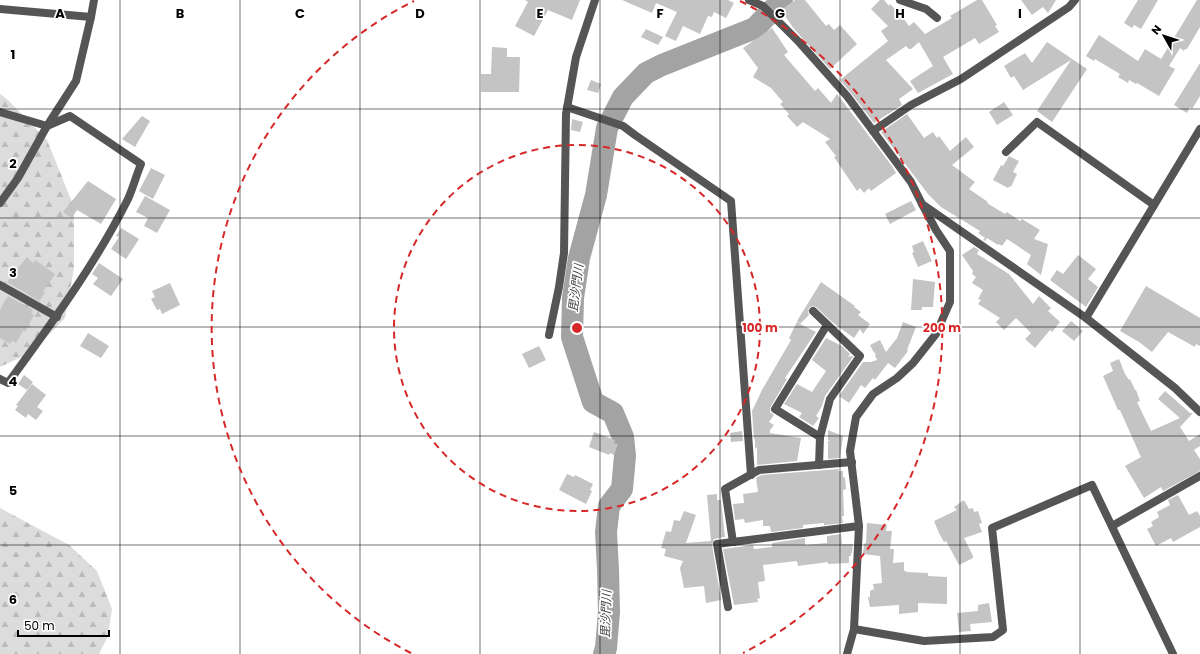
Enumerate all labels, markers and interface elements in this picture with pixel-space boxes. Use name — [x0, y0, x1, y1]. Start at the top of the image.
text: A — [55, 4, 65, 23]
text: B — [176, 4, 185, 23]
text: C — [295, 4, 305, 23]
text: D — [415, 4, 425, 23]
text: E — [536, 4, 544, 23]
text: F — [656, 4, 664, 23]
text: G — [775, 4, 785, 23]
text: H — [895, 4, 905, 23]
text: I — [1018, 4, 1022, 23]
north arrow — [1144, 16, 1184, 56]
text: N — [1147, 21, 1165, 38]
text: 1 — [11, 45, 15, 64]
text: 2 — [9, 154, 17, 173]
water label: 毘沙門川 — [564, 261, 587, 313]
text: 3 — [9, 263, 17, 282]
text: 100 m — [742, 319, 778, 336]
text: 200 m — [923, 319, 961, 336]
centre of rings — [570, 321, 584, 335]
text: 4 — [9, 372, 18, 391]
text: 5 — [9, 481, 17, 500]
water label: 毘沙門川 — [596, 588, 615, 638]
text: 6 — [9, 590, 17, 609]
scale bar — [18, 612, 109, 638]
text: 50 m — [24, 617, 55, 634]

